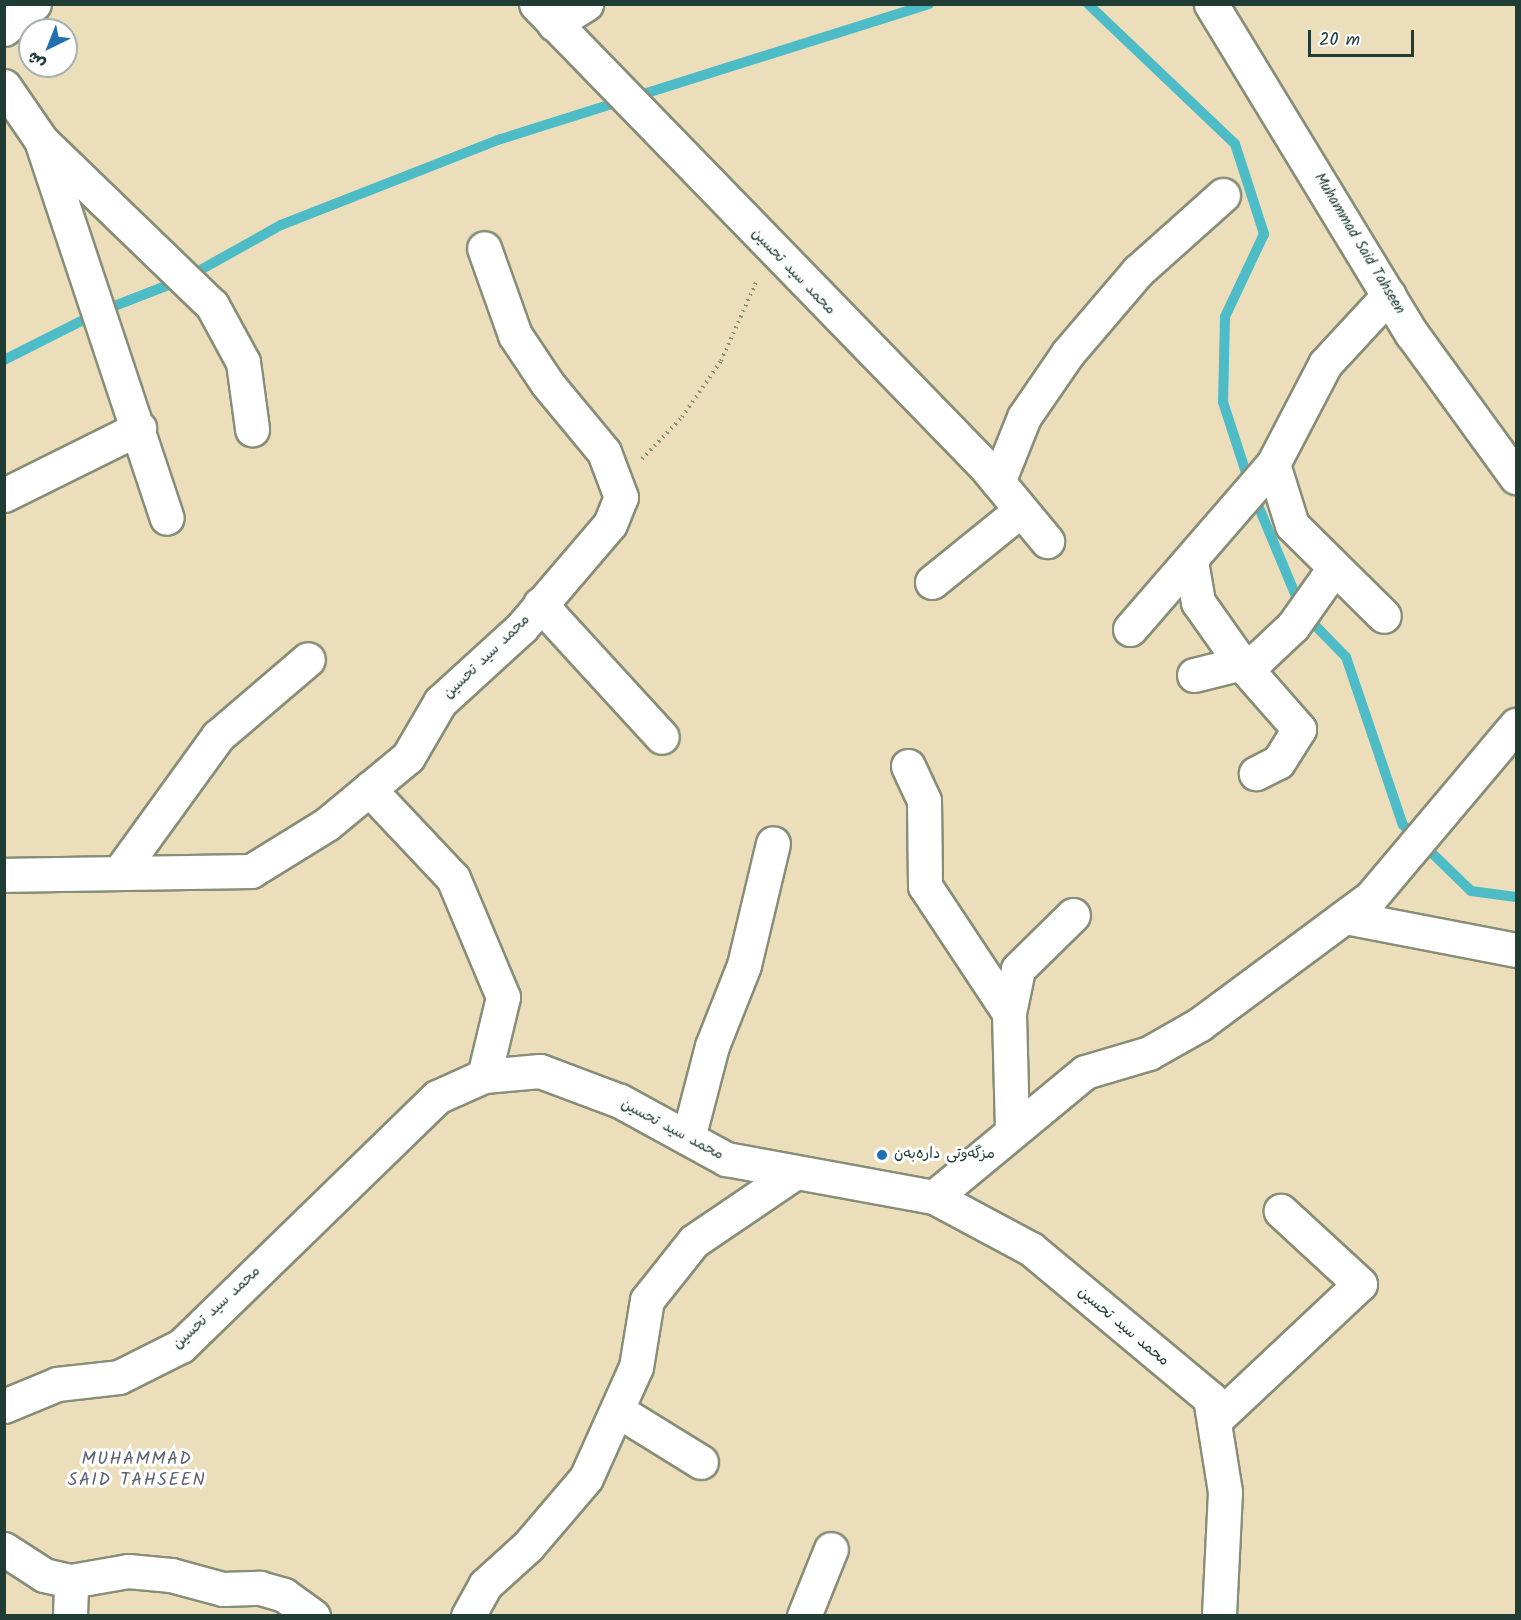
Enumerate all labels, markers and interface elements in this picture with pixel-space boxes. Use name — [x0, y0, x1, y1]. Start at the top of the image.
north arrow — [18, 18, 78, 78]
scale bar — [1311, 18, 1418, 56]
text: 20 m — [1319, 26, 1360, 55]
text: ش — [22, 45, 52, 75]
street label: Muhammad Said Tahseen — [1310, 170, 1408, 318]
street label: محمد سید تحسین — [747, 225, 839, 319]
street label: محمد سید تحسین — [440, 611, 534, 703]
street label: محمد سید تحسین — [618, 1095, 726, 1165]
place label: مزگەوتی دارەبەن — [894, 1146, 995, 1164]
marker: مزگەوتی دارەبەن — [875, 1148, 889, 1162]
street label: محمد سید تحسین — [169, 1263, 265, 1353]
street label: محمد سید تحسین — [1074, 1284, 1172, 1370]
district label: MUHAMMAD SAID TAHSEEN — [68, 1450, 206, 1492]

